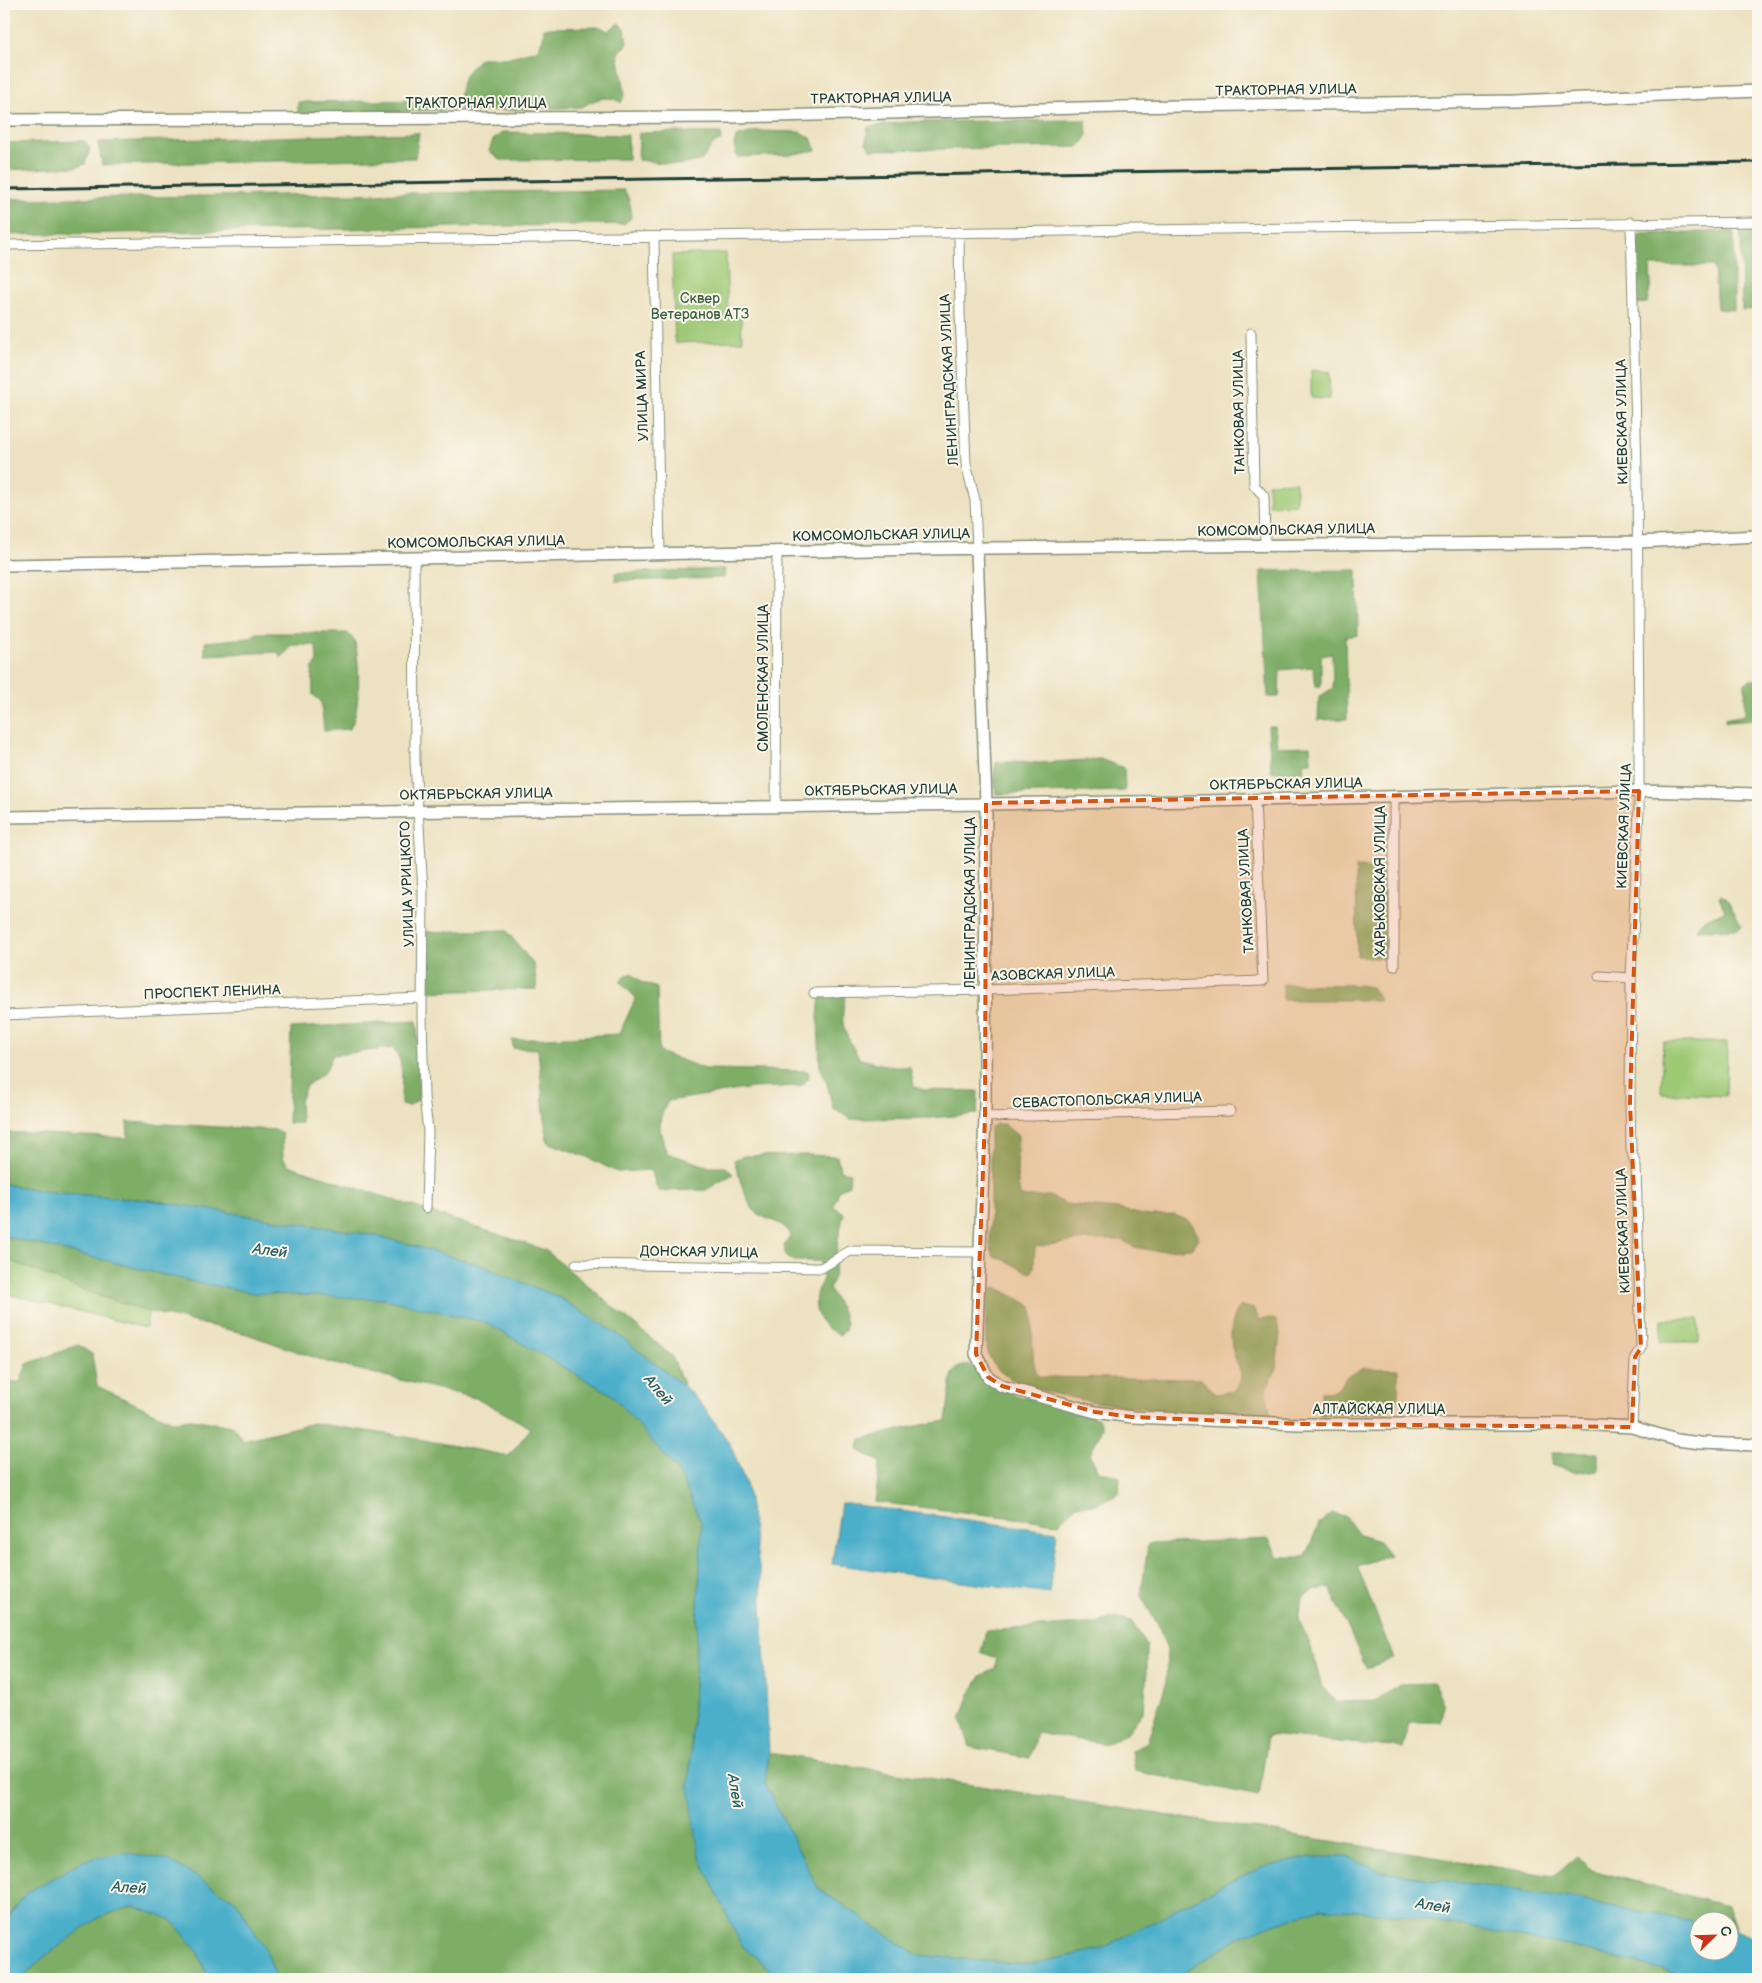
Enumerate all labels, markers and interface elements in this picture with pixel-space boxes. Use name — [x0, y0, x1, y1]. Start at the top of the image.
street label: ТРАКТОРНАЯ УЛИЦА — [1215, 80, 1357, 100]
street label: ТРАКТОРНАЯ УЛИЦА — [810, 88, 952, 108]
street label: ТРАКТОРНАЯ УЛИЦА — [406, 95, 547, 112]
park label: Сквер Ветеранов АТЗ — [651, 290, 749, 323]
street label: ЛЕНИНГРАДСКАЯ УЛИЦА — [936, 293, 962, 467]
street label: ТАНКОВАЯ УЛИЦА — [1229, 349, 1249, 474]
street label: УЛИЦА МИРА — [632, 350, 652, 442]
street label: КИЕВСКАЯ УЛИЦА — [1612, 359, 1632, 485]
street label: КОМСОМОЛЬСКАЯ УЛИЦА — [1197, 520, 1376, 540]
street label: КОМСОМОЛЬСКАЯ УЛИЦА — [792, 525, 971, 545]
street label: КОМСОМОЛЬСКАЯ УЛИЦА — [387, 532, 566, 552]
street label: СМОЛЕНСКАЯ УЛИЦА — [755, 604, 772, 752]
street label: КИЕВСКАЯ УЛИЦА — [1613, 762, 1635, 889]
street label: ОКТЯБРЬСКАЯ УЛИЦА — [1209, 774, 1363, 794]
street label: ОКТЯБРЬСКАЯ УЛИЦА — [804, 780, 958, 800]
street label: ОКТЯБРЬСКАЯ УЛИЦА — [399, 784, 553, 804]
street label: ХАРЬКОВСКАЯ УЛИЦА — [1372, 805, 1389, 957]
street label: ЛЕНИНГРАДСКАЯ УЛИЦА — [962, 816, 979, 990]
street label: УЛИЦА УРИЦКОГО — [396, 821, 418, 947]
street label: ТАНКОВАЯ УЛИЦА — [1234, 828, 1258, 954]
street label: АЗОВСКАЯ УЛИЦА — [990, 963, 1116, 985]
street label: ПРОСПЕКТ ЛЕНИНА — [143, 981, 281, 1003]
street label: СЕВАСТОПОЛЬСКАЯ УЛИЦА — [1012, 1088, 1203, 1112]
street label: КИЕВСКАЯ УЛИЦА — [1612, 1167, 1634, 1294]
water label: Алей — [251, 1239, 289, 1263]
street label: ДОНСКАЯ УЛИЦА — [640, 1242, 759, 1262]
water label: Алей — [639, 1370, 677, 1410]
street label: АЛТАЙСКАЯ УЛИЦА — [1312, 1401, 1446, 1418]
water label: Алей — [723, 1771, 747, 1810]
water label: Алей — [110, 1877, 147, 1899]
water label: Алей — [1413, 1894, 1452, 1918]
north arrow — [1690, 1910, 1740, 1960]
text: С — [1716, 1923, 1735, 1939]

